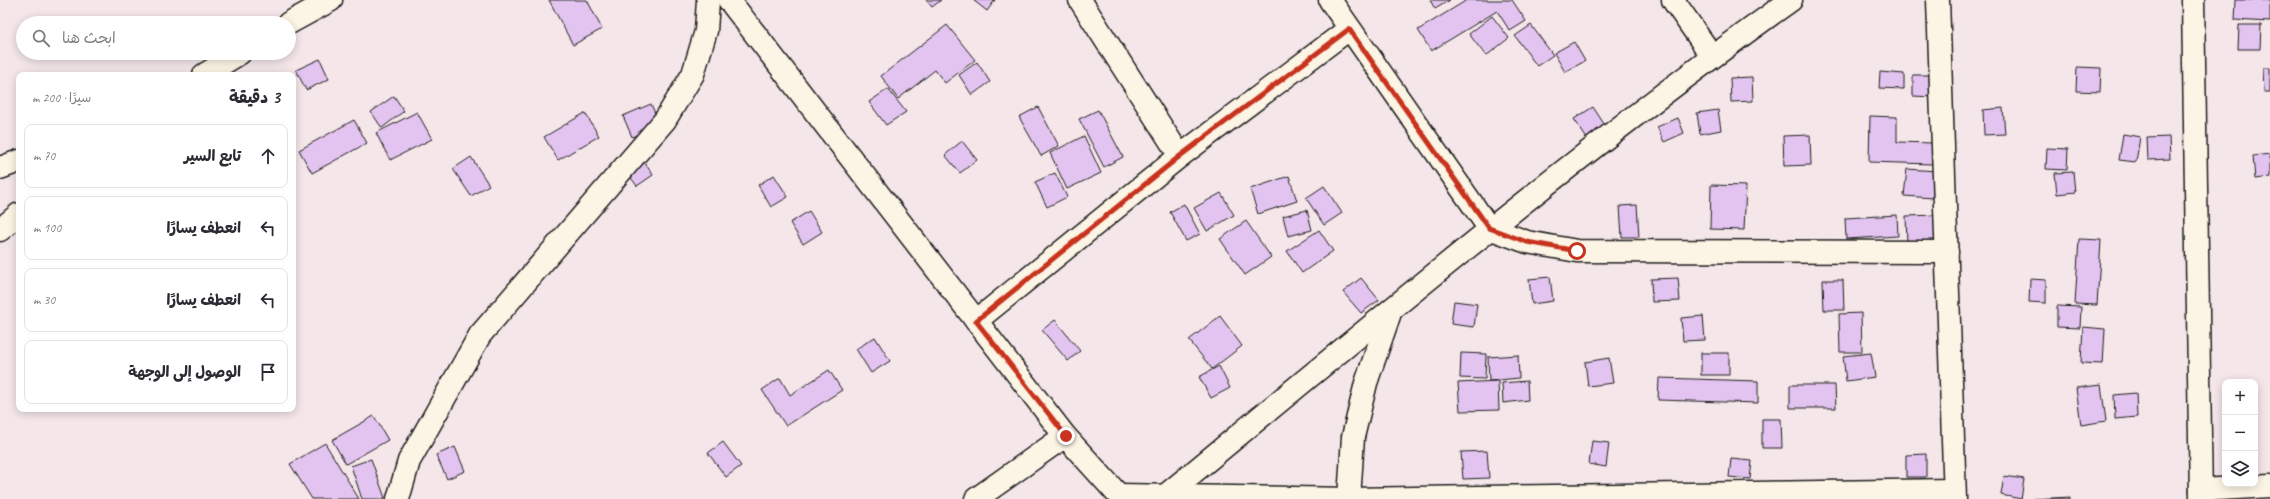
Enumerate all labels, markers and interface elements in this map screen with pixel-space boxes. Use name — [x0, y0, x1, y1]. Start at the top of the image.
search box — [16, 16, 296, 60]
icon: search — [30, 27, 52, 49]
text: ابحث هنا — [62, 29, 116, 48]
text: 3 دقيقة — [229, 87, 280, 108]
text: سيرًا · 200 m — [32, 90, 91, 106]
icon: ahead — [257, 145, 279, 167]
text: تابع السير — [184, 147, 241, 166]
text: 70 m — [33, 148, 55, 164]
icon: left — [257, 217, 279, 239]
text: انعطف يسارًا — [166, 219, 241, 238]
text: 100 m — [33, 220, 61, 236]
route start — [1568, 242, 1586, 260]
icon: left — [257, 289, 279, 311]
text: انعطف يسارًا — [166, 291, 241, 310]
text: 30 m — [33, 292, 55, 308]
icon: arrive — [257, 361, 279, 383]
text: الوصول إلى الوجهة — [128, 363, 241, 382]
map controls — [2222, 379, 2258, 487]
button: + — [2222, 379, 2258, 415]
button: − — [2222, 415, 2258, 451]
route end — [1057, 427, 1075, 445]
button: layers — [2222, 451, 2258, 487]

